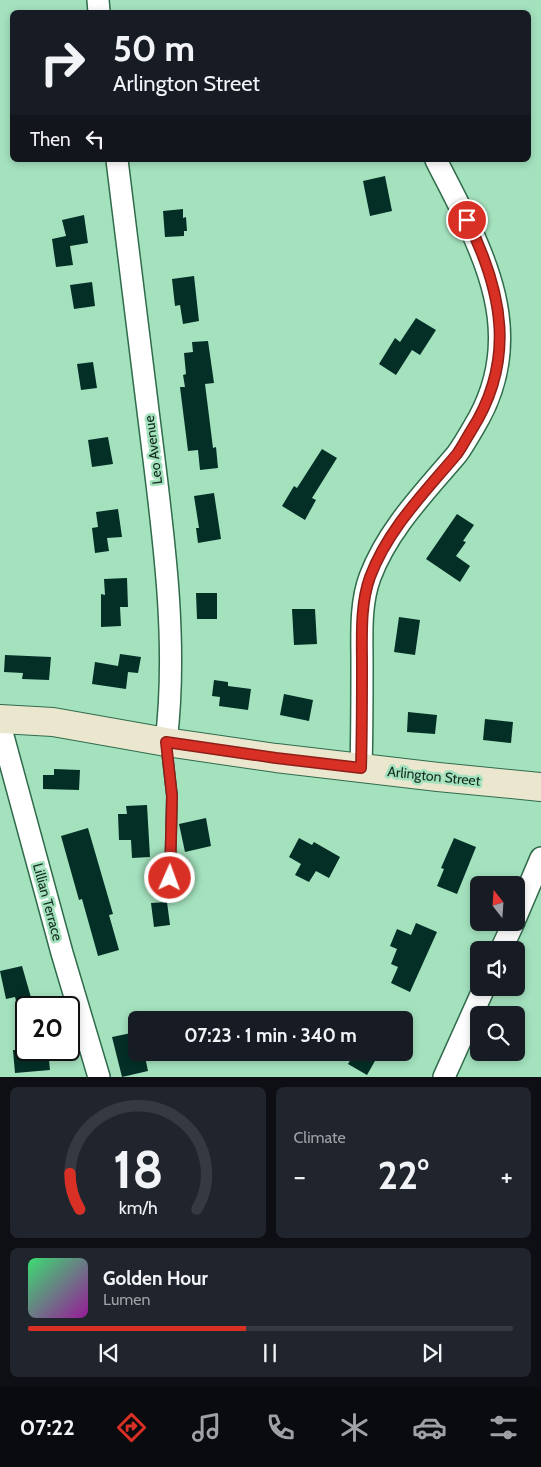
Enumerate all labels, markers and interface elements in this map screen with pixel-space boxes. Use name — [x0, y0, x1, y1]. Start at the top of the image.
text: 50 m — [113, 27, 195, 70]
icon: right — [30, 30, 95, 95]
text: Arlington Street — [113, 70, 260, 97]
icon: left — [81, 125, 109, 153]
text: Then — [30, 128, 71, 151]
pin — [446, 199, 488, 241]
icon: arrive — [453, 206, 481, 234]
street label: Leo Avenue — [140, 415, 166, 485]
street label: Arlington Street — [387, 762, 482, 790]
position arrow — [143, 851, 195, 903]
street label: Lillian Terrace — [29, 861, 67, 943]
north arrow — [470, 876, 525, 931]
map controls — [470, 876, 525, 1061]
button: sound — [470, 941, 525, 996]
speed limit sign: 20 — [15, 996, 80, 1061]
button: search — [470, 1006, 525, 1061]
text: 07:23 · 1 min · 340 m — [184, 1024, 357, 1047]
text: Climate — [294, 1128, 346, 1147]
text: 18 — [112, 1138, 163, 1201]
text: 22° — [378, 1152, 429, 1199]
text: − — [294, 1159, 306, 1193]
text: + — [501, 1159, 513, 1193]
text: km/h — [118, 1197, 157, 1218]
text: Golden Hour — [103, 1267, 208, 1290]
text: Lumen — [103, 1290, 150, 1309]
icon: previous — [95, 1339, 123, 1367]
icon: pause — [256, 1339, 284, 1367]
icon: next — [418, 1339, 446, 1367]
icon: directions — [114, 1410, 149, 1445]
icon: music — [189, 1410, 224, 1445]
icon: phone — [263, 1410, 298, 1445]
icon: climate — [337, 1410, 372, 1445]
icon: car — [412, 1410, 447, 1445]
icon: filters — [486, 1410, 521, 1445]
text: 07:22 — [20, 1414, 75, 1441]

